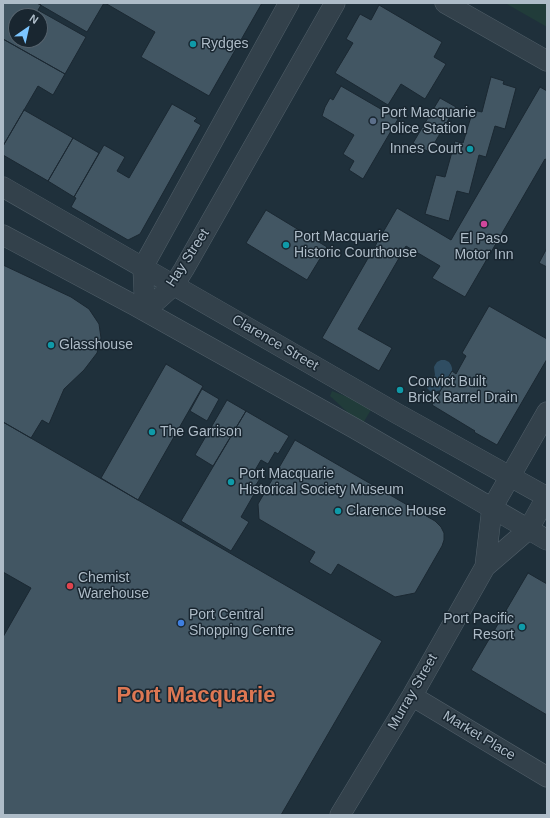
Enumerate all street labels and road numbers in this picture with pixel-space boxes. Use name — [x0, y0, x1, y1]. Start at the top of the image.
street label: Hay Street — [163, 226, 213, 290]
street label: Clarence Street — [229, 311, 321, 375]
street label: Murray Street — [385, 651, 441, 733]
street label: Market Place — [440, 708, 518, 764]

